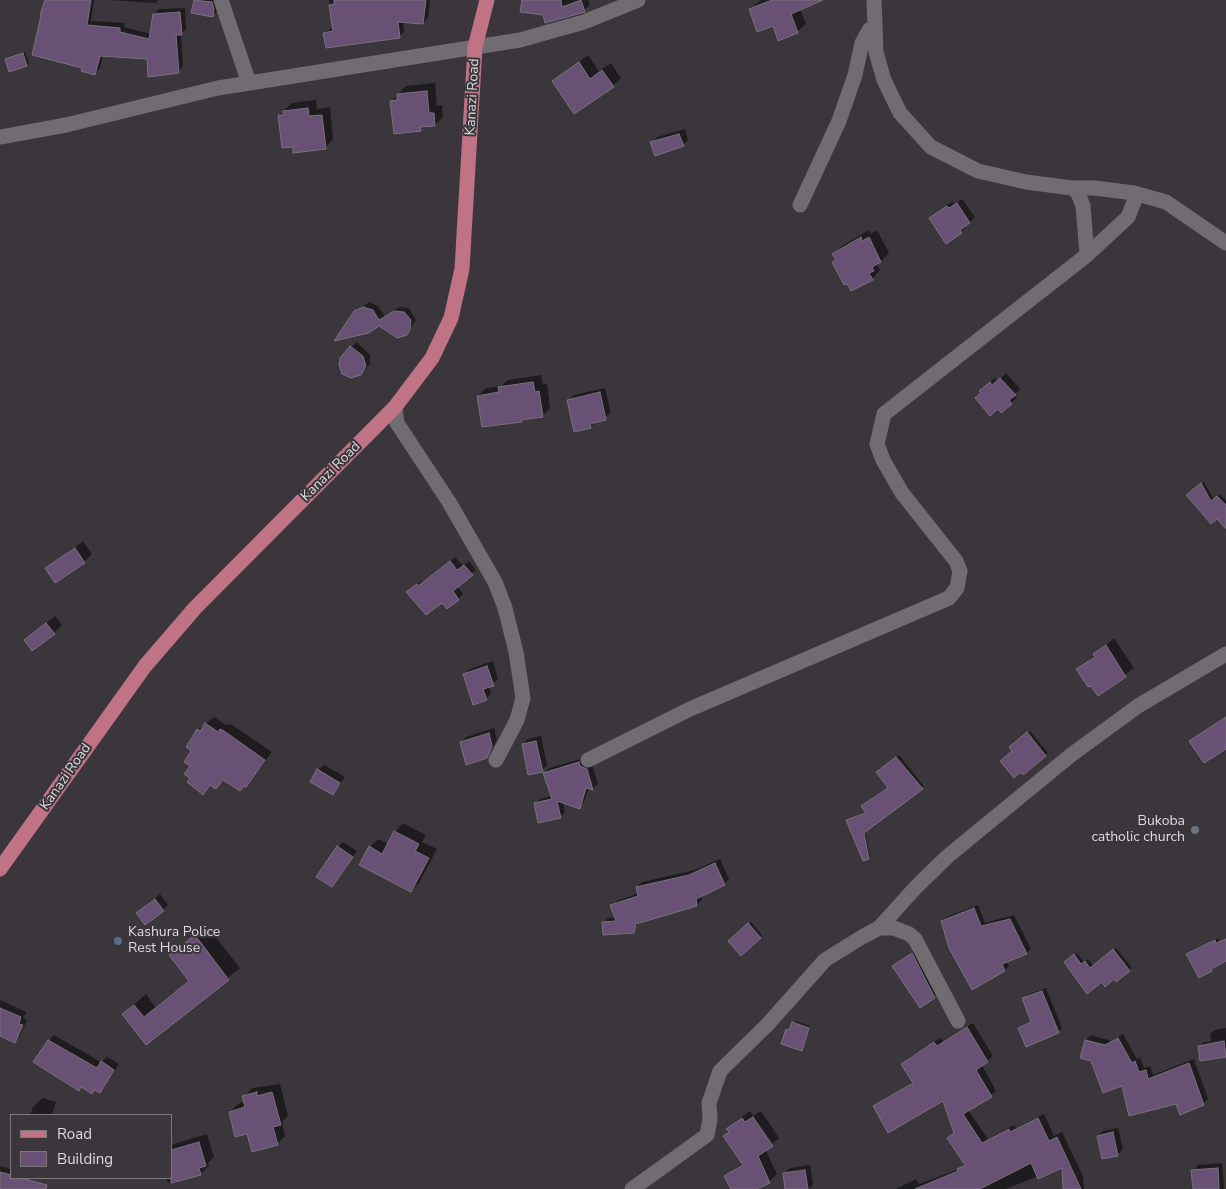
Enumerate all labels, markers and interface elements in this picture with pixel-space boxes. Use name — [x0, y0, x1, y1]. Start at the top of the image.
street label: Kanazi Road — [463, 58, 483, 136]
street label: Kanazi Road — [298, 439, 364, 505]
street label: Kanazi Road — [37, 740, 95, 814]
place label: Bukoba catholic church — [1091, 814, 1185, 846]
marker: Bukoba catholic church — [1189, 824, 1201, 836]
place label: Kashura Police Rest House — [128, 925, 220, 958]
marker: Kashura Police Rest House — [112, 935, 124, 947]
legend — [10, 1114, 172, 1179]
text: Road — [57, 1124, 92, 1144]
text: Building — [57, 1149, 113, 1169]

